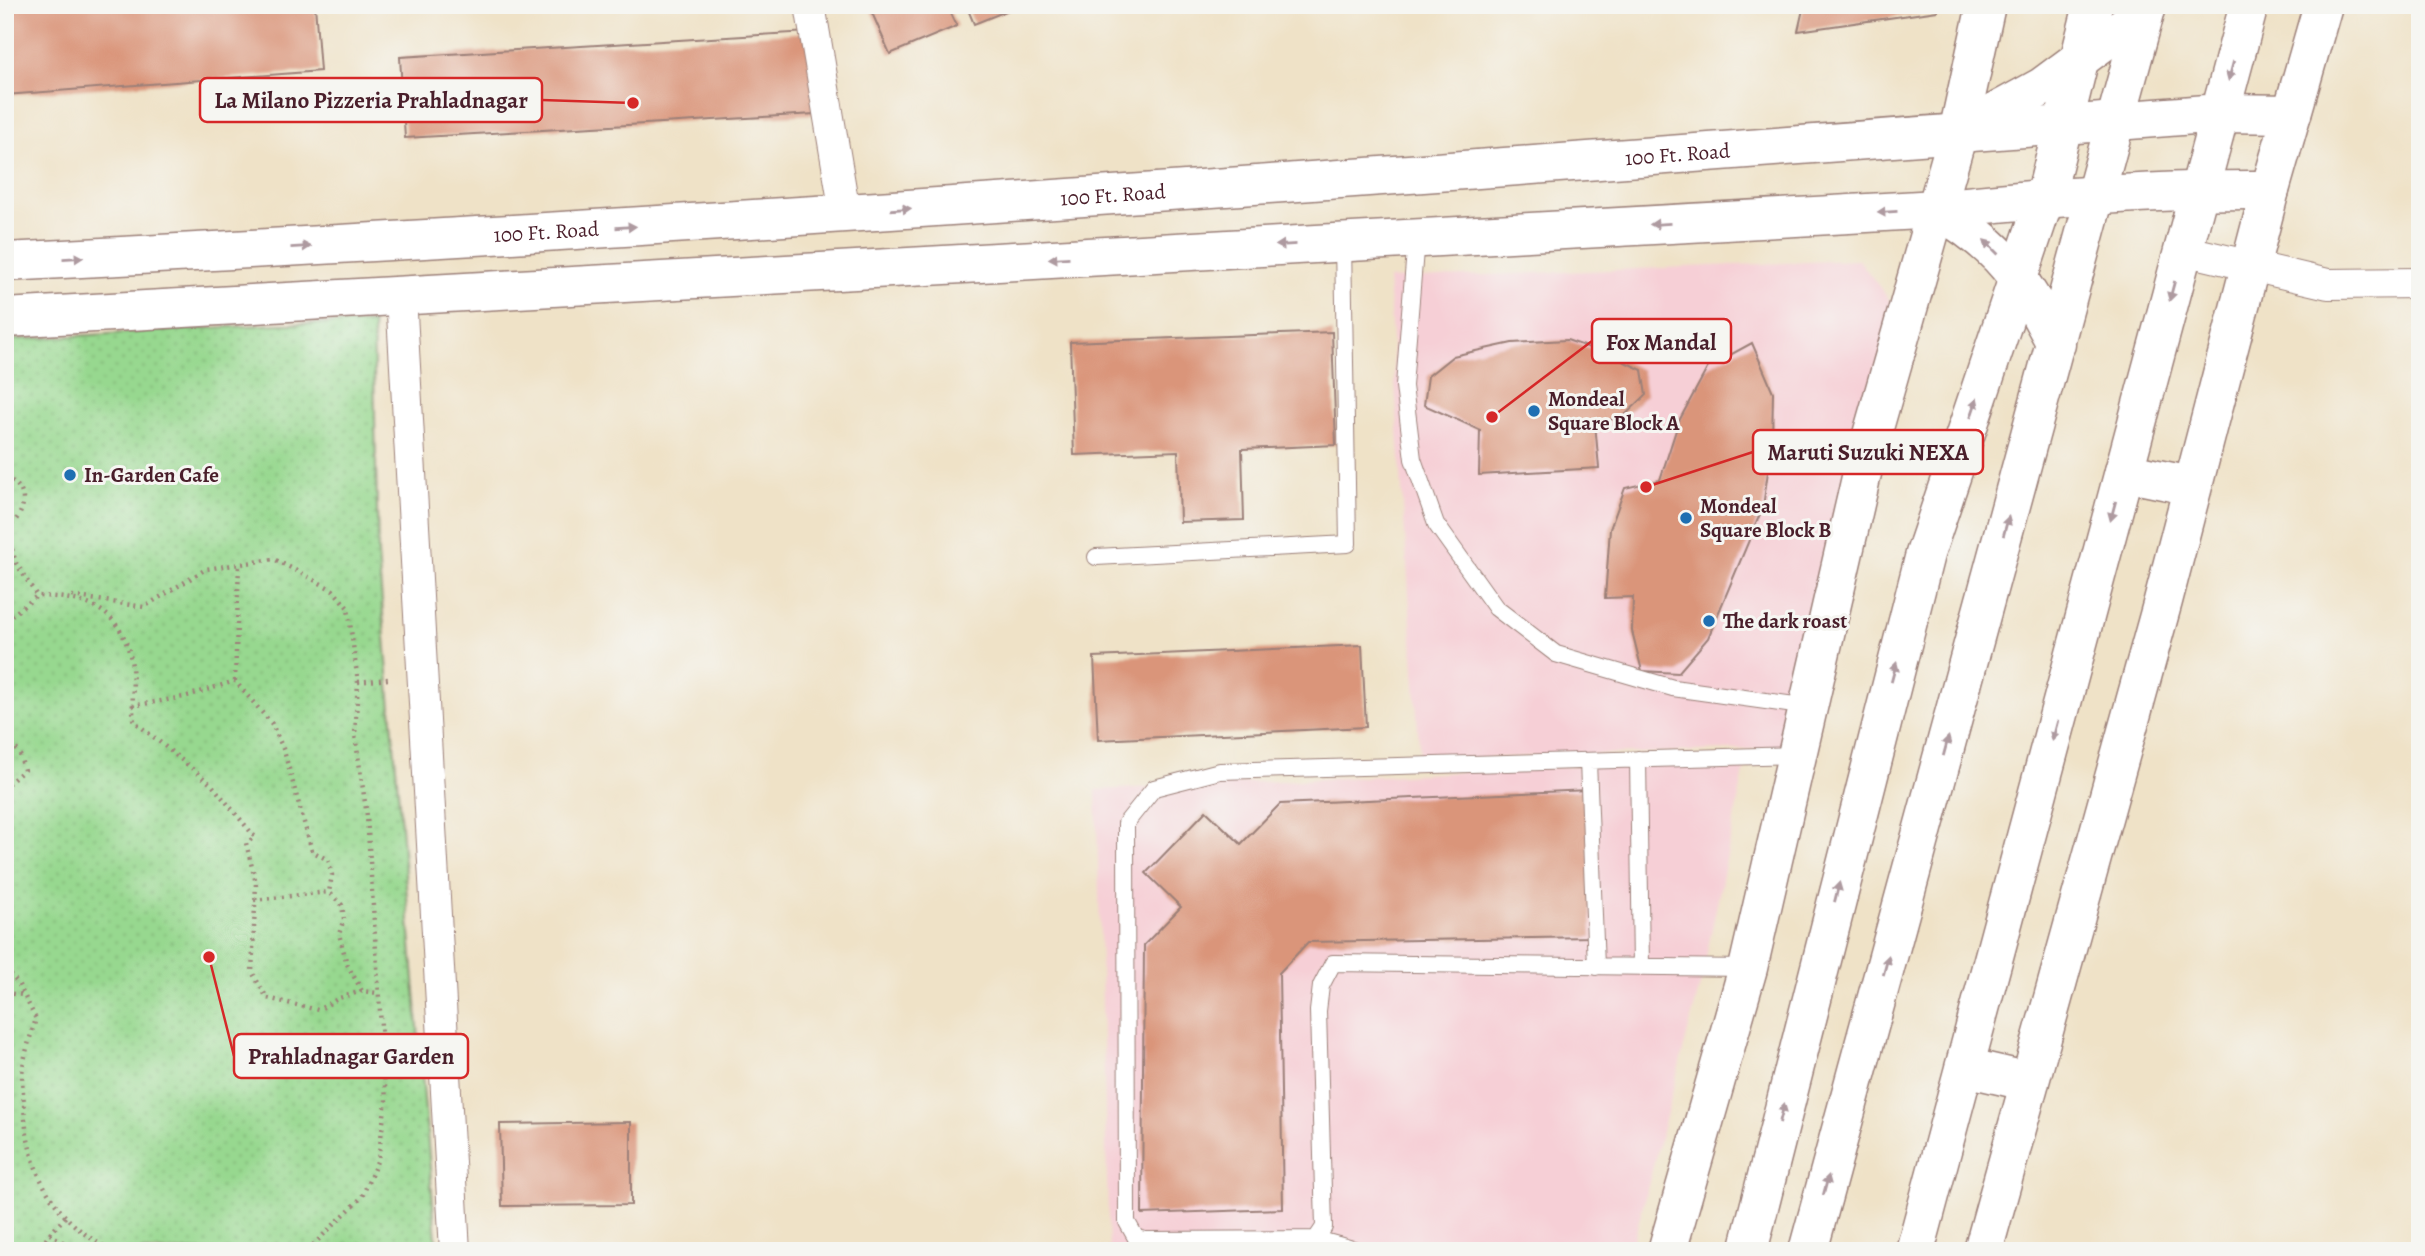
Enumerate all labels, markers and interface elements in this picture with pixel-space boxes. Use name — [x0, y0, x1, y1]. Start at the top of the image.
one-way arrow — [2225, 60, 2236, 82]
callout: La Milano Pizzeria Prahladnagar — [200, 78, 542, 122]
text: La Milano Pizzeria Prahladnagar — [214, 85, 528, 116]
street label: 100 Ft. Road — [1624, 136, 1732, 172]
street label: 100 Ft. Road — [1059, 177, 1167, 213]
one-way arrow — [891, 204, 913, 215]
one-way arrow — [1876, 206, 1898, 217]
street label: 100 Ft. Road — [493, 215, 600, 249]
one-way arrow — [1649, 219, 1671, 230]
one-way arrow — [615, 222, 637, 233]
one-way arrow — [1983, 238, 2000, 255]
one-way arrow — [1275, 240, 1297, 251]
one-way arrow — [290, 241, 312, 252]
one-way arrow — [63, 253, 85, 264]
one-way arrow — [1048, 253, 1070, 264]
one-way arrow — [2166, 280, 2177, 302]
callout: Fox Mandal — [1592, 319, 1731, 363]
text: Fox Mandal — [1606, 327, 1716, 358]
place label: Mondeal Square Block A — [1548, 385, 1680, 437]
one-way arrow — [1969, 397, 1980, 418]
marker: Mondeal Square Block A — [1526, 403, 1542, 419]
callout: Maruti Suzuki NEXA — [1753, 430, 1983, 474]
text: Maruti Suzuki NEXA — [1767, 437, 1969, 468]
place label: In-Garden Cafe — [84, 461, 219, 489]
marker: In-Garden Cafe — [62, 467, 78, 483]
place label: Mondeal Square Block B — [1700, 492, 1831, 544]
one-way arrow — [2108, 501, 2118, 522]
marker: Mondeal Square Block B — [1678, 510, 1694, 526]
one-way arrow — [2001, 515, 2012, 537]
place label: The dark roast — [1723, 607, 1847, 635]
marker: The dark roast — [1701, 613, 1717, 629]
one-way arrow — [1889, 661, 1900, 683]
one-way arrow — [2049, 720, 2060, 742]
one-way arrow — [1941, 735, 1952, 757]
one-way arrow — [1832, 881, 1843, 903]
one-way arrow — [1881, 954, 1892, 976]
callout: Prahladnagar Garden — [234, 1034, 468, 1078]
text: Prahladnagar Garden — [248, 1041, 454, 1072]
one-way arrow — [1777, 1102, 1788, 1124]
one-way arrow — [1822, 1174, 1832, 1195]

